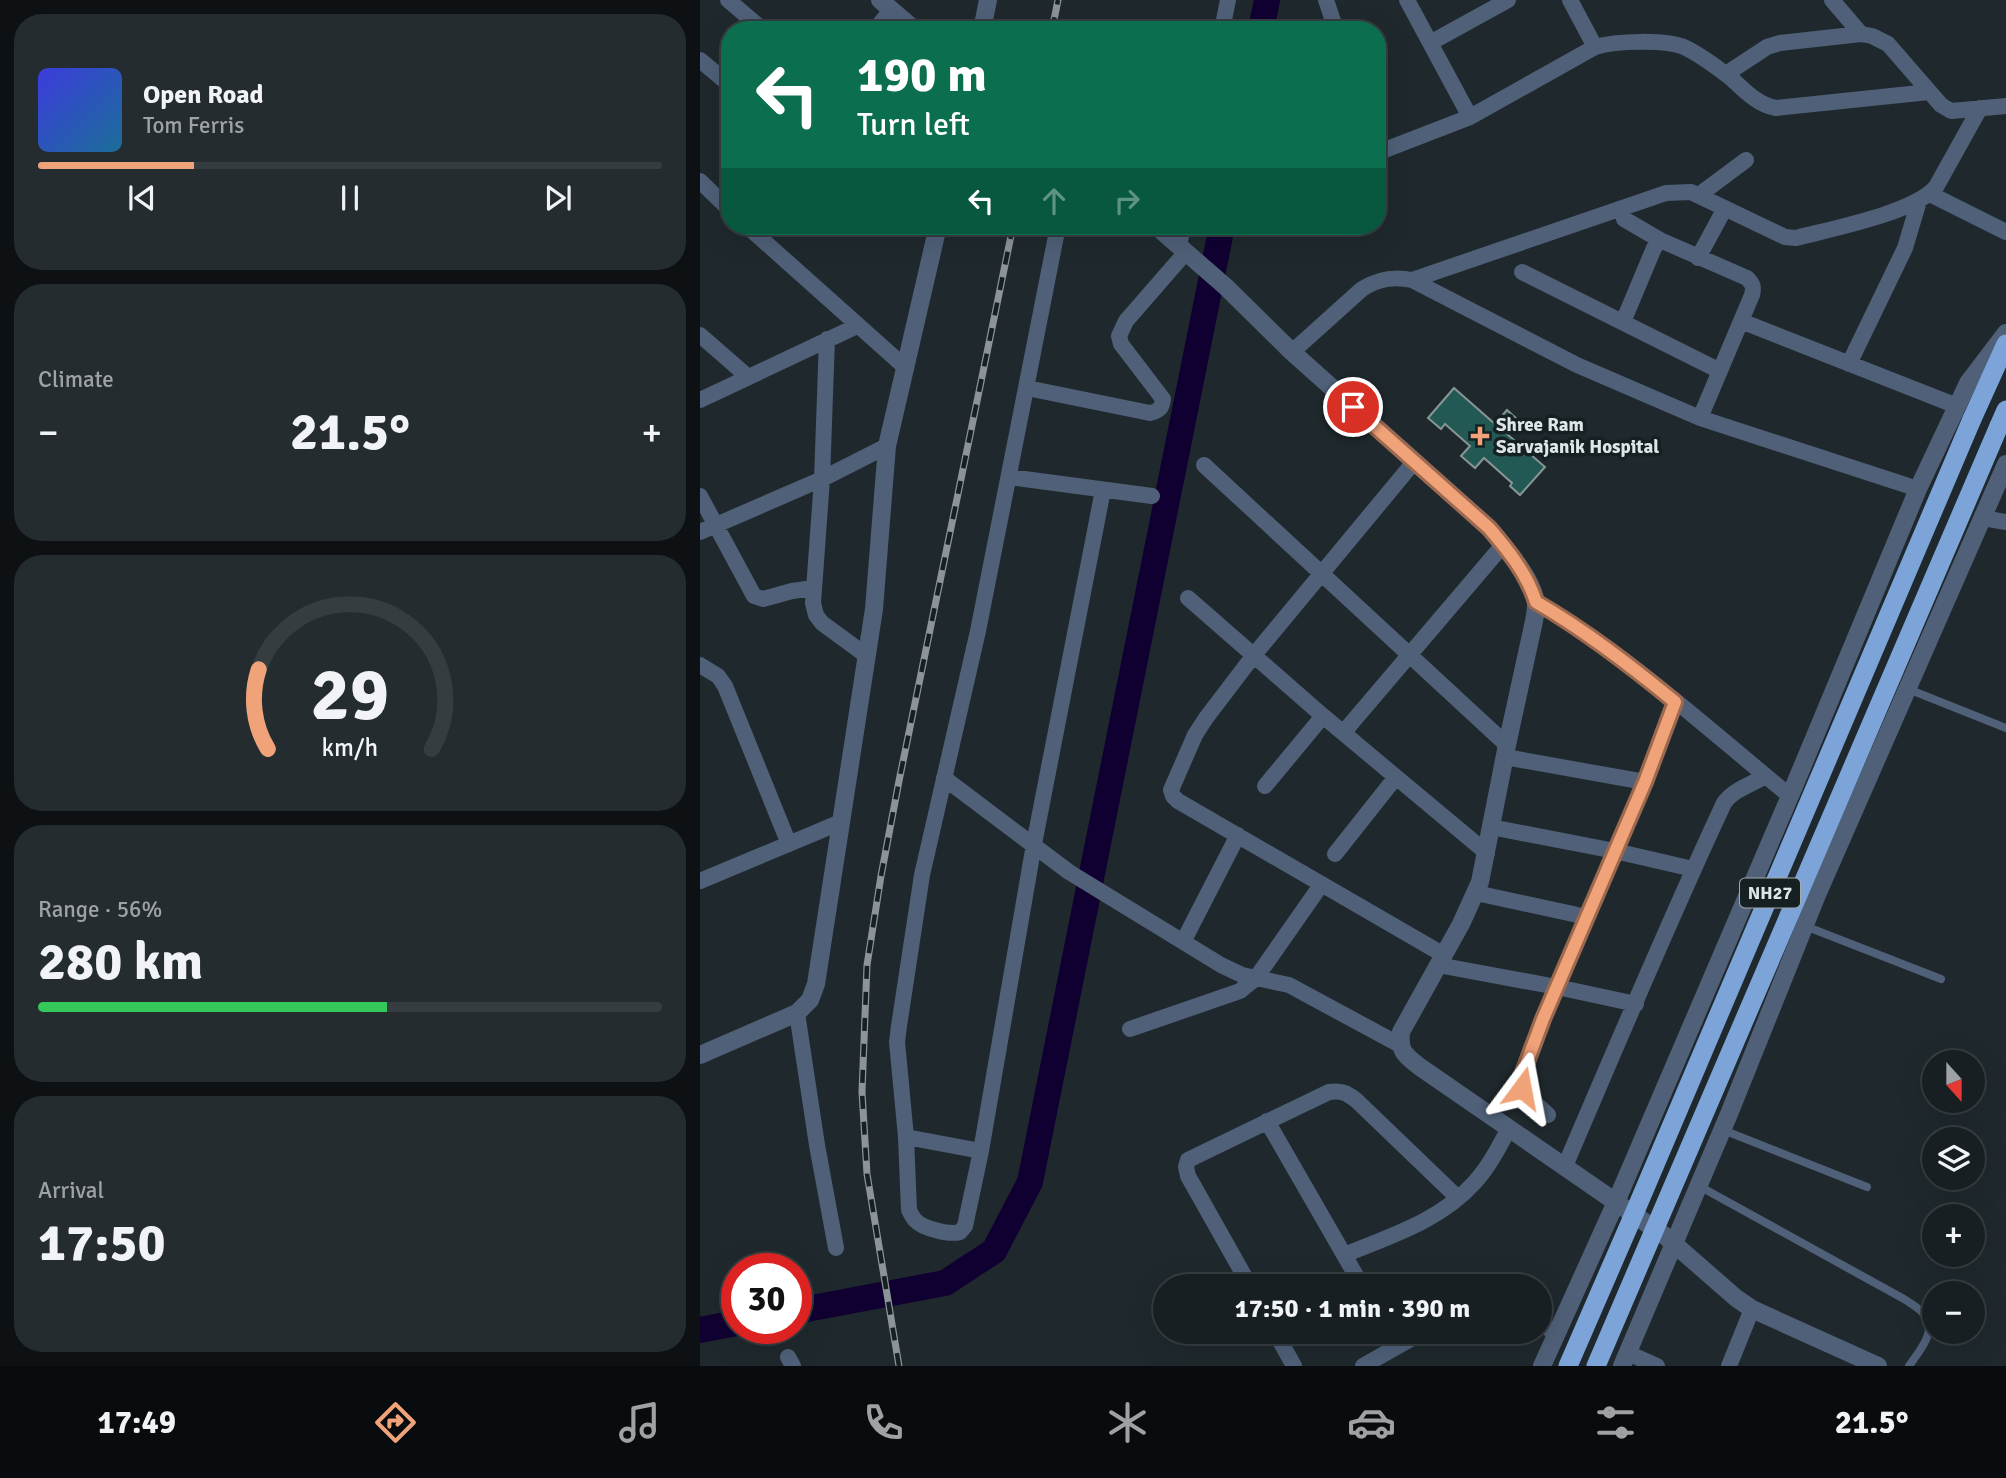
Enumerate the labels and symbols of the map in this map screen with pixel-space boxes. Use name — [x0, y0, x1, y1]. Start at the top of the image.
pin — [1323, 377, 1383, 437]
place label: Shree Ram Sarvajanik Hospital — [1496, 413, 1659, 459]
marker: Shree Ram Sarvajanik Hospital — [1470, 426, 1490, 446]
road number: NH27 — [1740, 878, 1800, 908]
north arrow — [1922, 1050, 1984, 1113]
position arrow — [1485, 1051, 1559, 1125]
speed limit sign: 30 — [721, 1253, 812, 1344]

